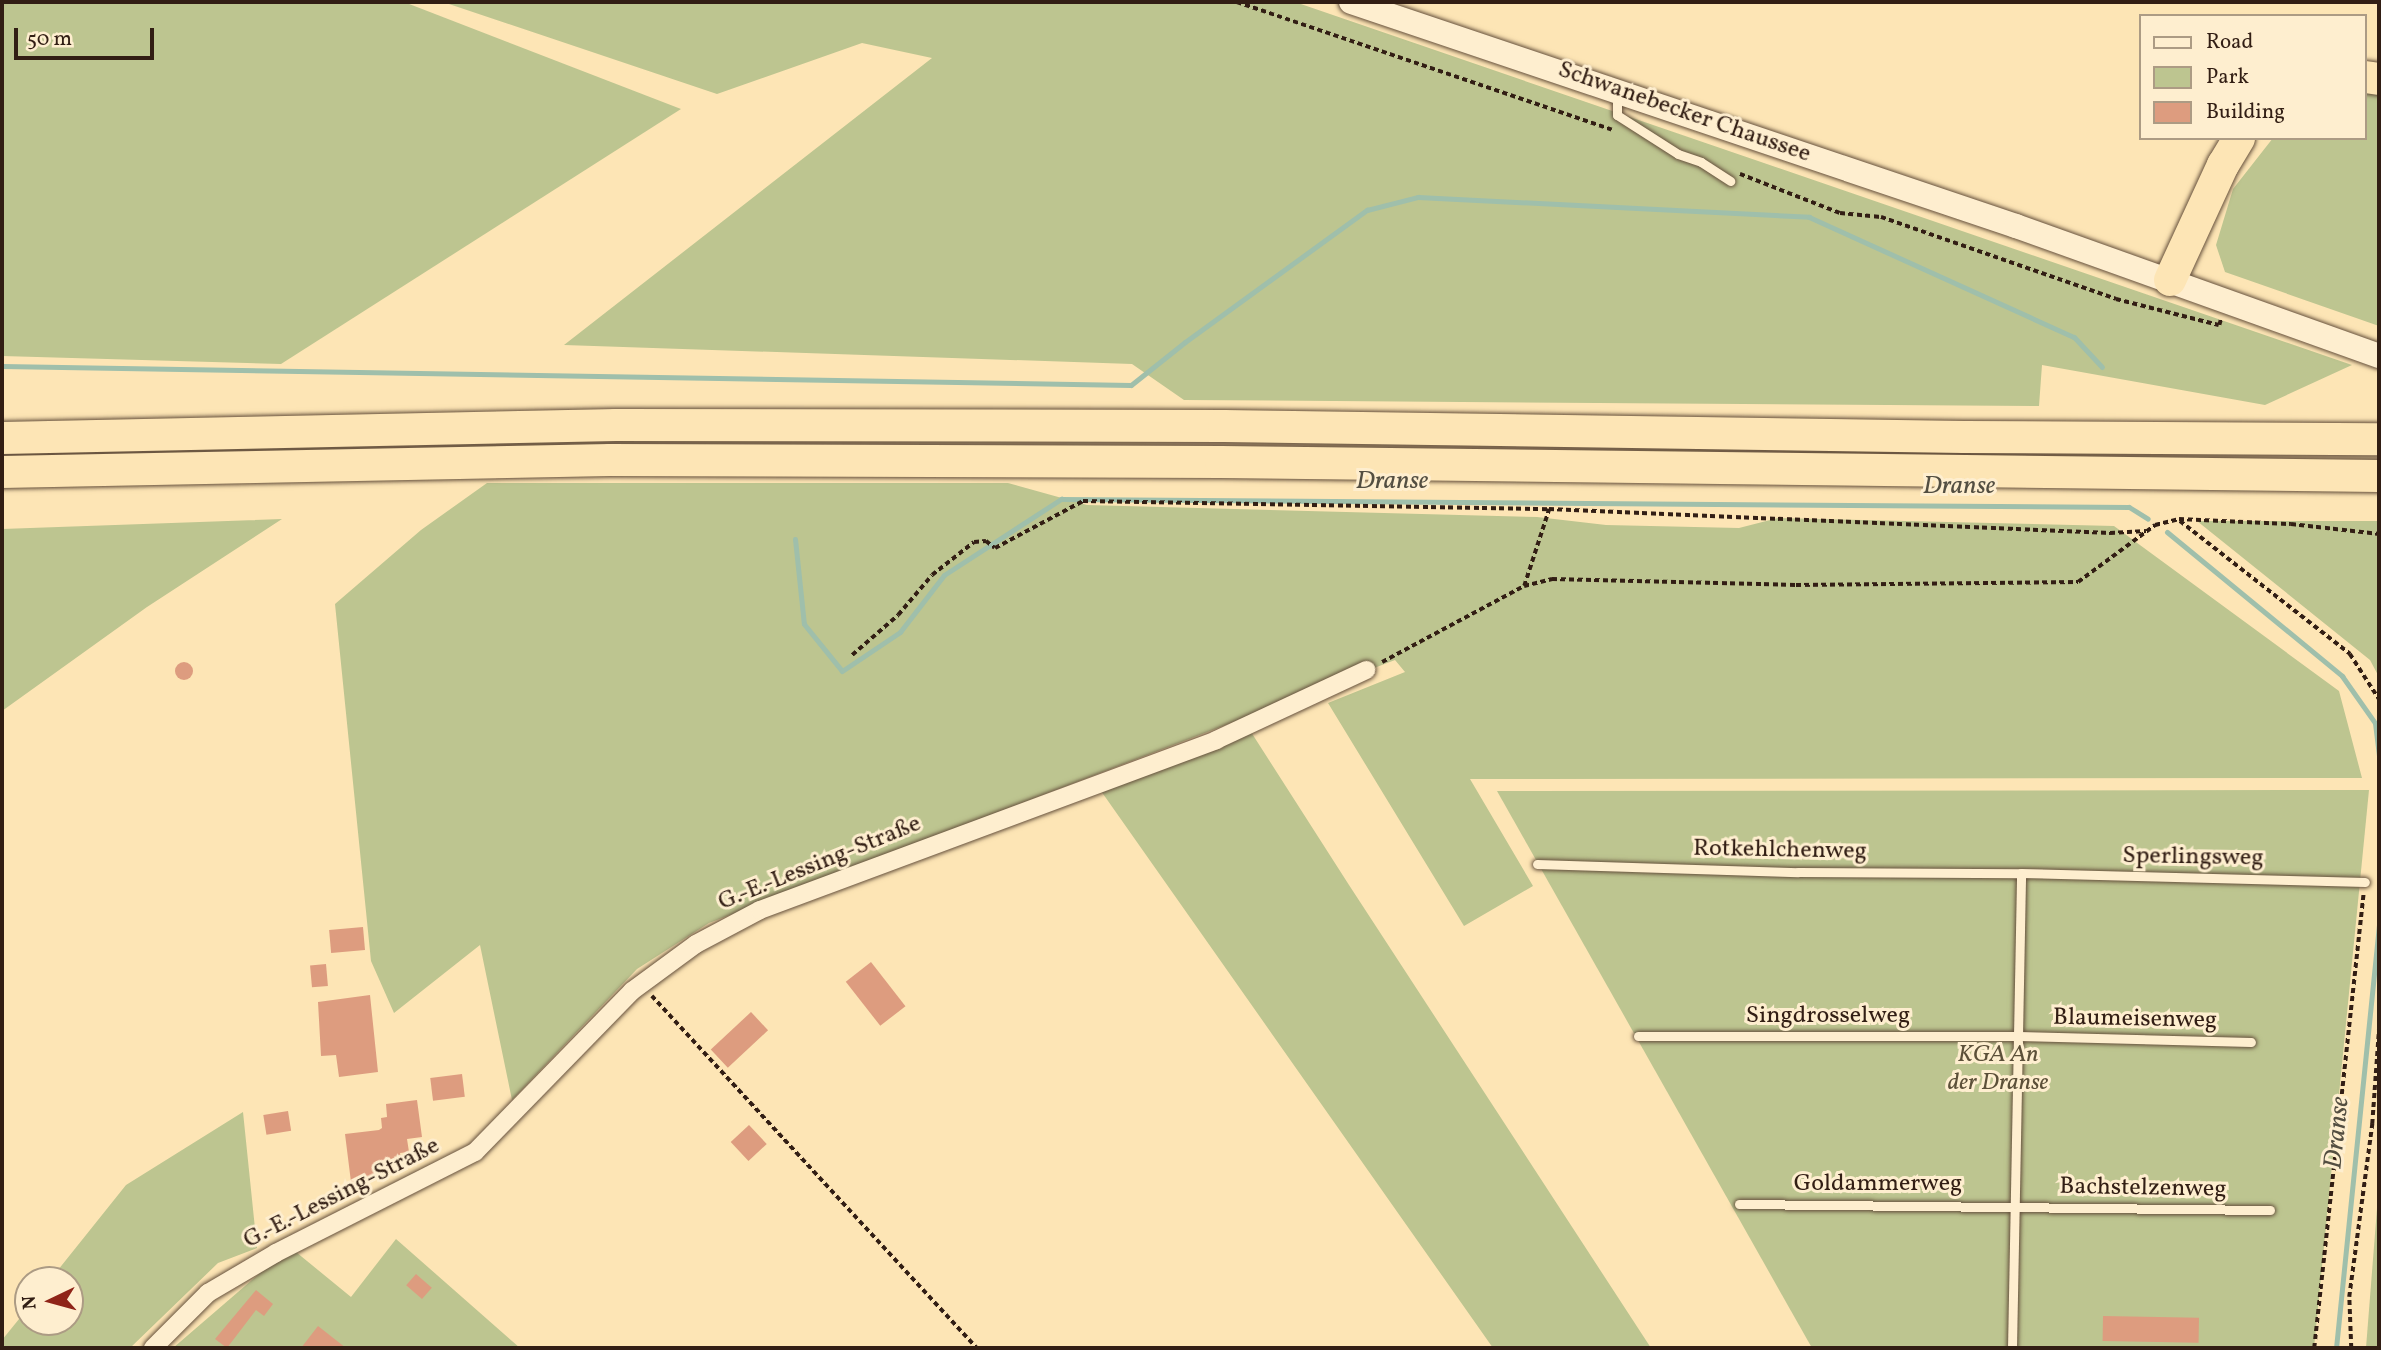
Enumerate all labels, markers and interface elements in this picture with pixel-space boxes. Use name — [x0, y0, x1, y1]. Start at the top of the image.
scale bar — [18, 14, 158, 58]
legend — [2140, 14, 2367, 140]
text: 50 m — [27, 25, 72, 54]
text: Road — [2206, 28, 2253, 57]
street label: Schwanebecker Chaussee — [1554, 56, 1814, 170]
text: Park — [2206, 63, 2249, 92]
text: Building — [2206, 98, 2285, 127]
water label: Dranse — [1356, 466, 1428, 498]
water label: Dranse — [1923, 471, 1995, 503]
street label: G.-E.-Lessing-Straße — [715, 810, 925, 918]
street label: Rotkehlchenweg — [1693, 835, 1867, 867]
street label: Sperlingsweg — [2122, 842, 2264, 874]
street label: Singdrosselweg — [1746, 1003, 1910, 1031]
street label: Blaumeisenweg — [2053, 1004, 2217, 1036]
park label: KGA An der Dranse — [1948, 1042, 2048, 1098]
water label: Dranse — [2319, 1095, 2357, 1171]
street label: G.-E.-Lessing-Straße — [239, 1132, 445, 1256]
street label: Goldammerweg — [1794, 1171, 1962, 1199]
street label: Bachstelzenweg — [2059, 1173, 2227, 1205]
north arrow — [14, 1266, 84, 1336]
text: N — [17, 1295, 44, 1311]

